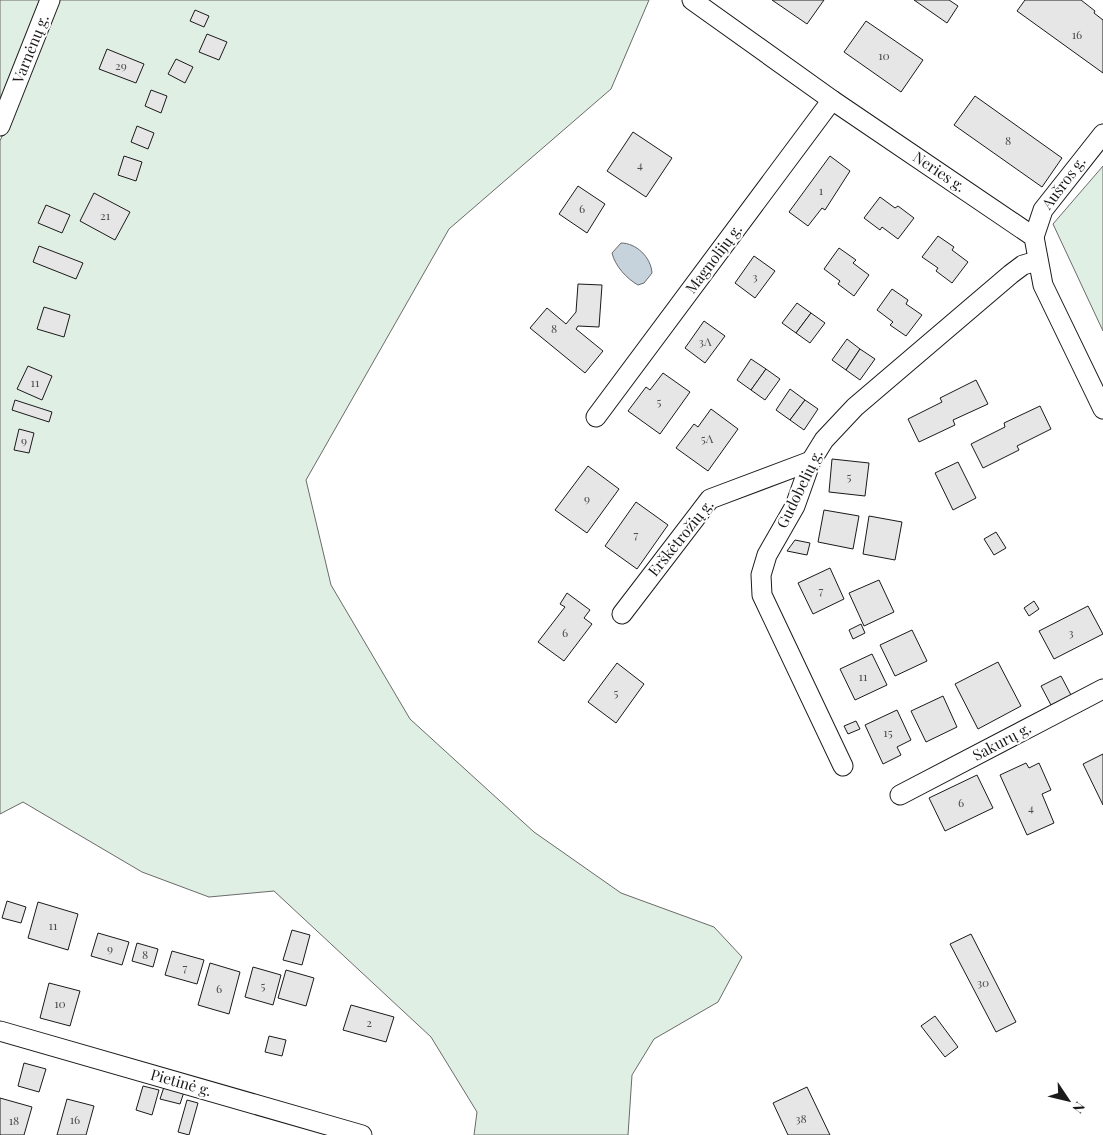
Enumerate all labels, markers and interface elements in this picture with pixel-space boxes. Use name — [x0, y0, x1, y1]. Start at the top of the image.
street label: Varnėnų g. — [7, 11, 53, 87]
house number: 16 — [1072, 26, 1082, 42]
house number: 10 — [878, 47, 890, 63]
house number: 29 — [115, 57, 127, 73]
house number: 8 — [1005, 132, 1011, 148]
street label: Neries g. — [910, 146, 969, 196]
street label: Aušros g. — [1036, 152, 1090, 214]
house number: 4 — [637, 156, 643, 172]
house number: 1 — [819, 182, 824, 198]
house number: 6 — [579, 200, 585, 216]
house number: 21 — [100, 207, 111, 223]
street label: Magnolijų g. — [680, 220, 746, 297]
house number: 3 — [752, 268, 758, 284]
house number: 8 — [551, 320, 557, 336]
house number: 3A — [699, 333, 712, 349]
house number: 11 — [31, 374, 40, 390]
house number: 5 — [657, 393, 662, 409]
house number: 5A — [701, 430, 714, 446]
house number: 9 — [21, 432, 27, 448]
street label: Gudobelių g. — [771, 446, 827, 531]
house number: 5 — [847, 468, 852, 484]
house number: 9 — [584, 490, 590, 506]
street label: Erškėtrožių g. — [643, 495, 717, 580]
house number: 7 — [634, 526, 639, 542]
house number: 7 — [819, 582, 824, 598]
house number: 6 — [562, 624, 568, 640]
house number: 3 — [1068, 624, 1074, 640]
house number: 11 — [859, 668, 868, 684]
house number: 5 — [614, 684, 619, 700]
street label: Sakurų g. — [969, 717, 1034, 765]
house number: 15 — [883, 724, 893, 740]
house number: 6 — [958, 794, 964, 810]
house number: 4 — [1028, 799, 1034, 815]
house number: 11 — [49, 917, 58, 933]
house number: 9 — [107, 940, 113, 956]
house number: 8 — [142, 946, 148, 962]
house number: 7 — [183, 959, 188, 975]
house number: 30 — [977, 974, 989, 990]
house number: 5 — [261, 977, 266, 993]
house number: 6 — [216, 980, 222, 996]
house number: 10 — [54, 995, 66, 1011]
house number: 2 — [366, 1014, 372, 1030]
street label: Pietinė g. — [149, 1064, 214, 1100]
north arrow — [1043, 1075, 1093, 1125]
text: N — [1068, 1098, 1090, 1117]
house number: 38 — [795, 1110, 807, 1126]
house number: 16 — [70, 1111, 80, 1127]
house number: 18 — [9, 1112, 19, 1128]

